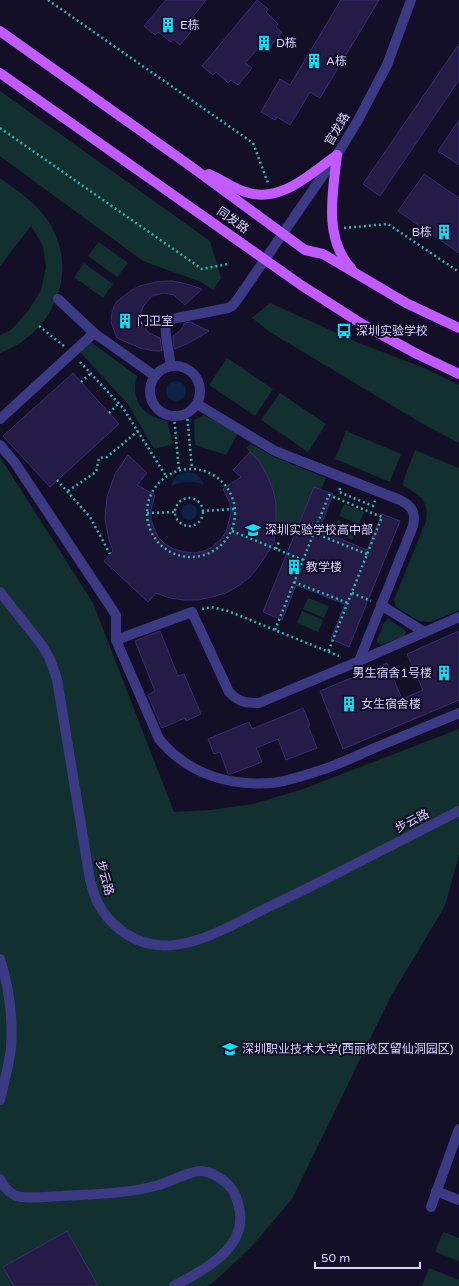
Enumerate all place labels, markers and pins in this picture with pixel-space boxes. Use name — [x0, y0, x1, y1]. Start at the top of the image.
building icon: E栋 — [159, 16, 177, 34]
place label: E栋 — [180, 18, 200, 32]
building icon: D栋 — [255, 34, 273, 52]
place label: D栋 — [276, 36, 297, 50]
building icon: A栋 — [305, 52, 323, 70]
place label: A栋 — [326, 54, 347, 68]
building icon: B栋 — [435, 223, 453, 241]
place label: B栋 — [412, 225, 432, 239]
building icon: 门卫室 — [116, 312, 134, 330]
place label: 门卫室 — [137, 314, 173, 328]
bus stop icon: 深圳实验学校 — [335, 322, 353, 340]
place label: 深圳实验学校 — [356, 324, 428, 338]
school or university icon: 深圳实验学校高中部 — [244, 521, 262, 539]
place label: 深圳实验学校高中部 — [265, 523, 373, 537]
building icon: 教学楼 — [285, 558, 303, 576]
place label: 教学楼 — [306, 560, 342, 574]
building icon: 男生宿舍1号楼 — [435, 664, 453, 682]
place label: 男生宿舍1号楼 — [352, 666, 432, 680]
building icon: 女生宿舍楼 — [340, 695, 358, 713]
place label: 女生宿舍楼 — [361, 697, 421, 711]
school or university icon: 深圳职业技术大学(西丽校区留仙洞园区) — [221, 1040, 239, 1058]
place label: 深圳职业技术大学(西丽校区留仙洞园区) — [242, 1042, 454, 1056]

